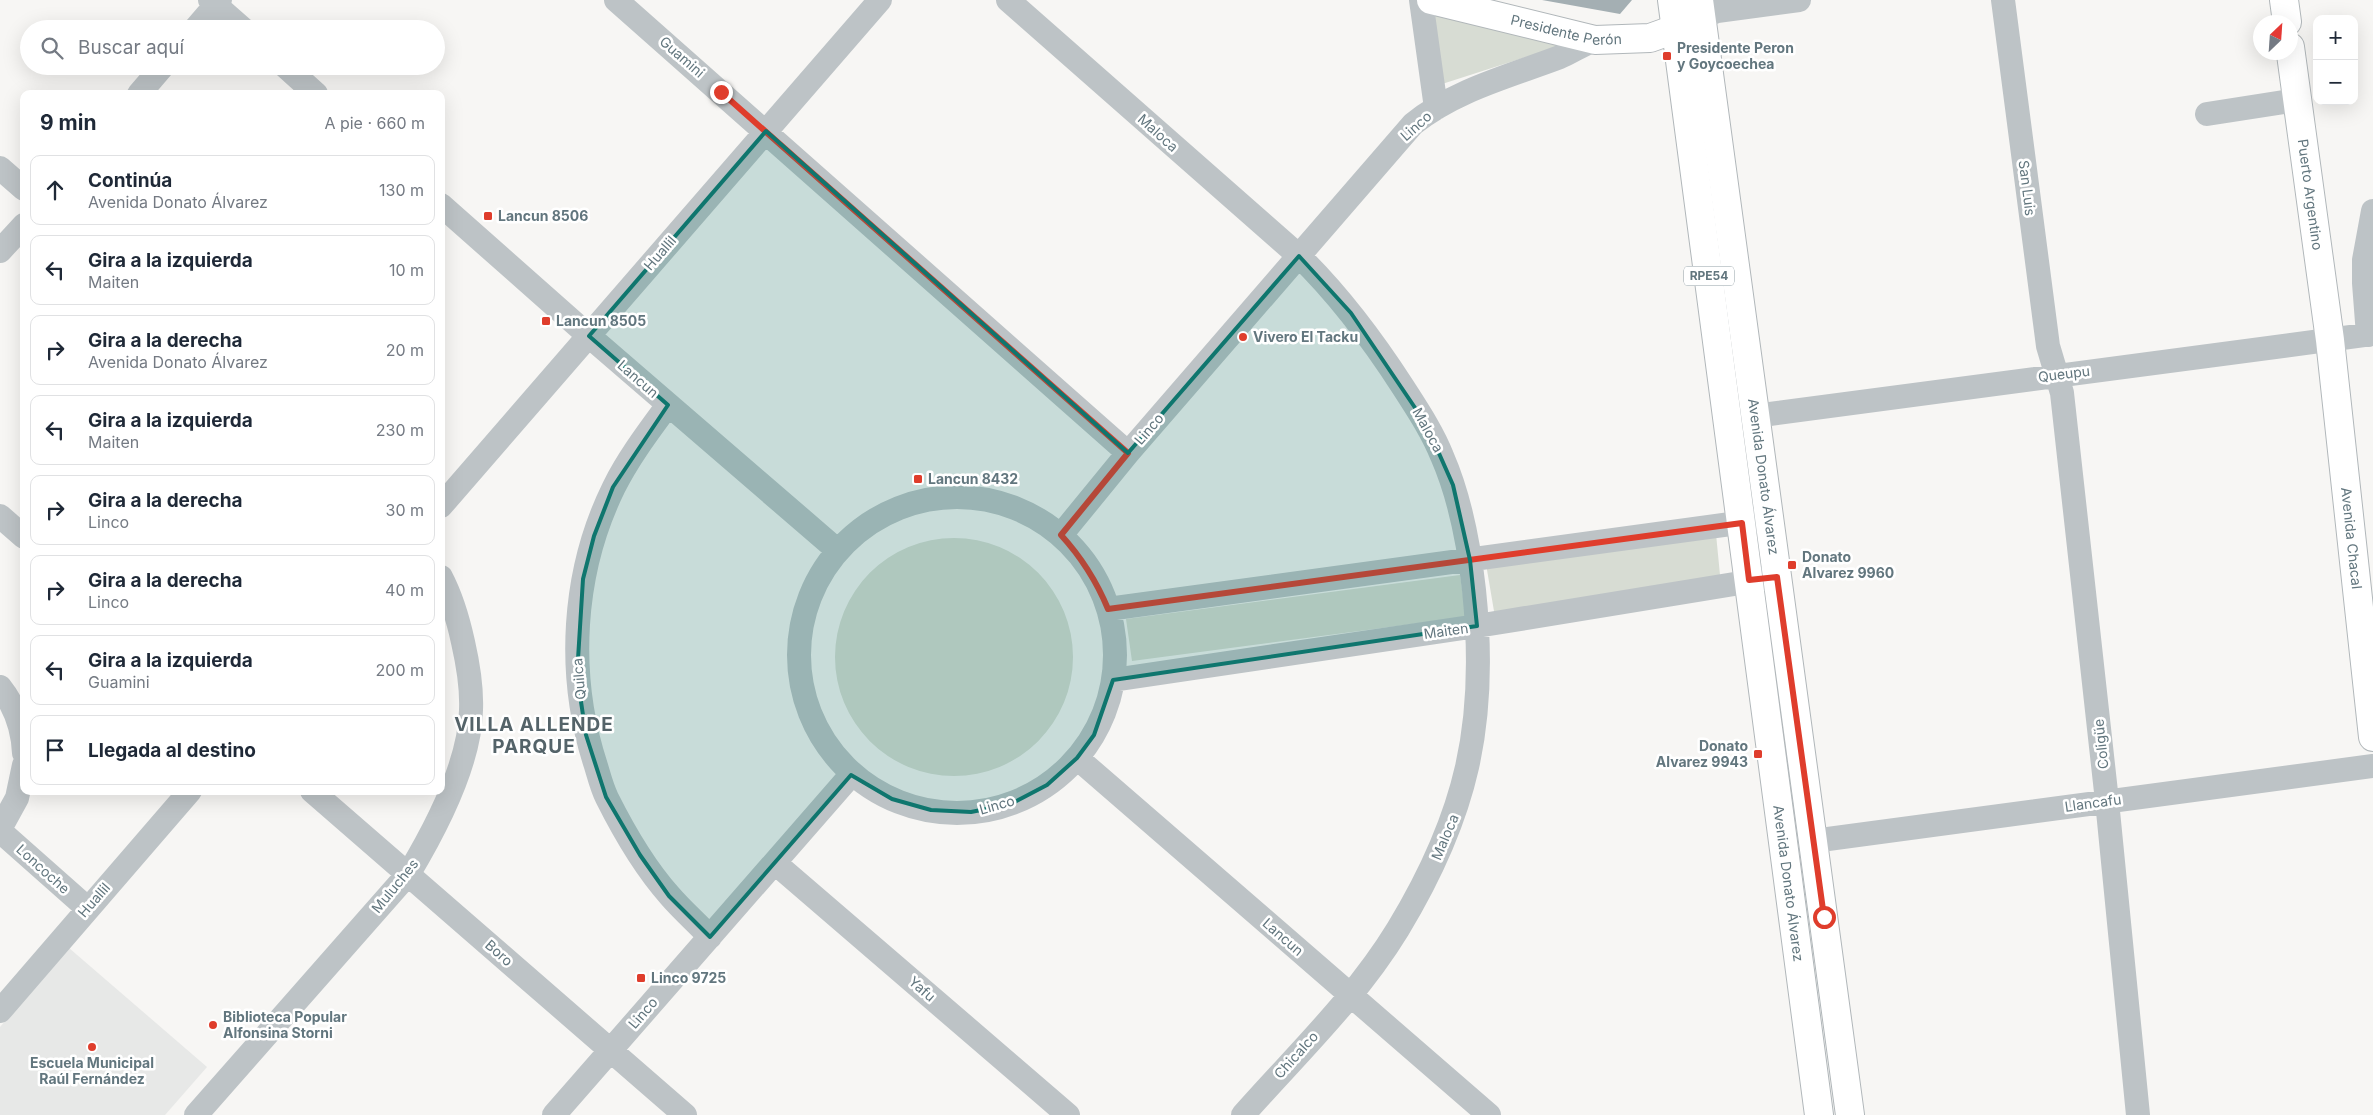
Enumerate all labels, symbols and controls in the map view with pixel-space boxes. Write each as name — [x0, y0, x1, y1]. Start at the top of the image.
street label: Presidente Perón — [1509, 11, 1622, 48]
north arrow — [2253, 15, 2298, 60]
map controls — [2313, 15, 2358, 105]
button: + — [2313, 15, 2358, 60]
search box — [20, 20, 445, 75]
street label: Guamini — [656, 33, 708, 81]
icon: search — [38, 34, 66, 62]
text: Buscar aquí — [78, 36, 184, 59]
place label: Presidente Peron y Goycoechea — [1677, 39, 1794, 72]
marker: Presidente Peron y Goycoechea — [1661, 50, 1673, 62]
button: − — [2313, 60, 2358, 105]
route end — [710, 81, 733, 104]
street label: Linco — [1397, 107, 1435, 144]
text: 9 min — [40, 110, 97, 135]
street label: Maloca — [1135, 110, 1182, 155]
text: A pie · 660 m — [324, 113, 425, 133]
street label: Puerto Argentino — [2295, 138, 2327, 251]
street label: San Luis — [2016, 159, 2039, 217]
text: Continúa — [88, 169, 172, 192]
icon: ahead — [41, 176, 69, 204]
text: 130 m — [379, 180, 424, 200]
text: Avenida Donato Álvarez — [88, 192, 268, 212]
place label: Lancun 8506 — [498, 207, 588, 224]
marker: Lancun 8506 — [482, 210, 494, 222]
street label: Huallil — [640, 232, 679, 273]
text: Gira a la izquierda — [88, 249, 253, 272]
icon: left — [41, 256, 69, 284]
text: 10 m — [389, 260, 424, 280]
road number: RPE54 — [1684, 266, 1734, 286]
text: Maiten — [88, 272, 139, 292]
place label: Lancun 8505 — [556, 312, 646, 329]
marker: Lancun 8505 — [540, 315, 552, 327]
place label: Vivero El Tacku — [1253, 328, 1358, 345]
text: Gira a la derecha — [88, 329, 243, 352]
marker: Vivero El Tacku — [1237, 331, 1249, 343]
icon: right — [41, 336, 69, 364]
text: 20 m — [386, 340, 424, 360]
text: Avenida Donato Álvarez — [88, 352, 268, 372]
street label: Lancun — [614, 356, 662, 401]
street label: Queupu — [2037, 362, 2091, 385]
street label: Avenida Donato Álvarez — [1745, 397, 1783, 556]
street label: Maloca — [1409, 405, 1448, 455]
text: Gira a la izquierda — [88, 409, 253, 432]
street label: Linco — [1130, 410, 1167, 448]
icon: left — [41, 416, 69, 444]
text: 230 m — [376, 420, 424, 440]
text: Maiten — [88, 432, 139, 452]
place label: Lancun 8432 — [928, 470, 1018, 487]
marker: Lancun 8432 — [912, 473, 924, 485]
street label: Avenida Chacal — [2338, 486, 2366, 590]
text: Gira a la derecha — [88, 489, 243, 512]
icon: right — [41, 496, 69, 524]
text: 30 m — [386, 500, 424, 520]
text: Linco — [88, 512, 129, 532]
place label: Donato Alvarez 9960 — [1802, 548, 1894, 581]
marker: Donato Alvarez 9960 — [1786, 559, 1798, 571]
text: Gira a la derecha — [88, 569, 243, 592]
icon: right — [41, 576, 69, 604]
text: 40 m — [385, 580, 424, 600]
text: Linco — [88, 592, 129, 612]
street label: Maiten — [1423, 619, 1469, 642]
text: Gira a la izquierda — [88, 649, 253, 672]
icon: left — [41, 656, 69, 684]
street label: Quilca — [568, 657, 589, 701]
text: 200 m — [376, 660, 424, 680]
text: Guamini — [88, 672, 150, 692]
district label: VILLA ALLENDE PARQUE — [454, 713, 614, 758]
street label: Coligüe — [2089, 718, 2112, 770]
icon: arrive — [41, 736, 69, 764]
place label: Donato Alvarez 9943 — [1656, 737, 1748, 770]
text: Llegada al destino — [88, 739, 256, 762]
marker: Donato Alvarez 9943 — [1752, 748, 1764, 760]
street label: Llancafu — [2064, 790, 2122, 815]
street label: Linco — [977, 791, 1017, 818]
street label: Avenida Donato Álvarez — [1770, 804, 1808, 963]
street label: Maloca — [1427, 811, 1462, 862]
street label: Loncoche — [13, 840, 73, 897]
street label: Muluches — [368, 855, 421, 916]
street label: Huallil — [74, 879, 113, 920]
route start — [1813, 906, 1836, 929]
street label: Lancun — [1259, 914, 1307, 959]
street label: Boro — [482, 936, 517, 969]
place label: Linco 9725 — [651, 969, 726, 986]
marker: Linco 9725 — [635, 972, 647, 984]
street label: Yafu — [905, 972, 939, 1005]
street label: Linco — [624, 994, 661, 1032]
place label: Biblioteca Popular Alfonsina Storni — [223, 1008, 347, 1041]
marker: Biblioteca Popular Alfonsina Storni — [207, 1019, 219, 1031]
street label: Chicalco — [1270, 1028, 1321, 1082]
marker: Escuela Municipal Raúl Fernández — [86, 1041, 98, 1053]
place label: Escuela Municipal Raúl Fernández — [30, 1054, 154, 1087]

